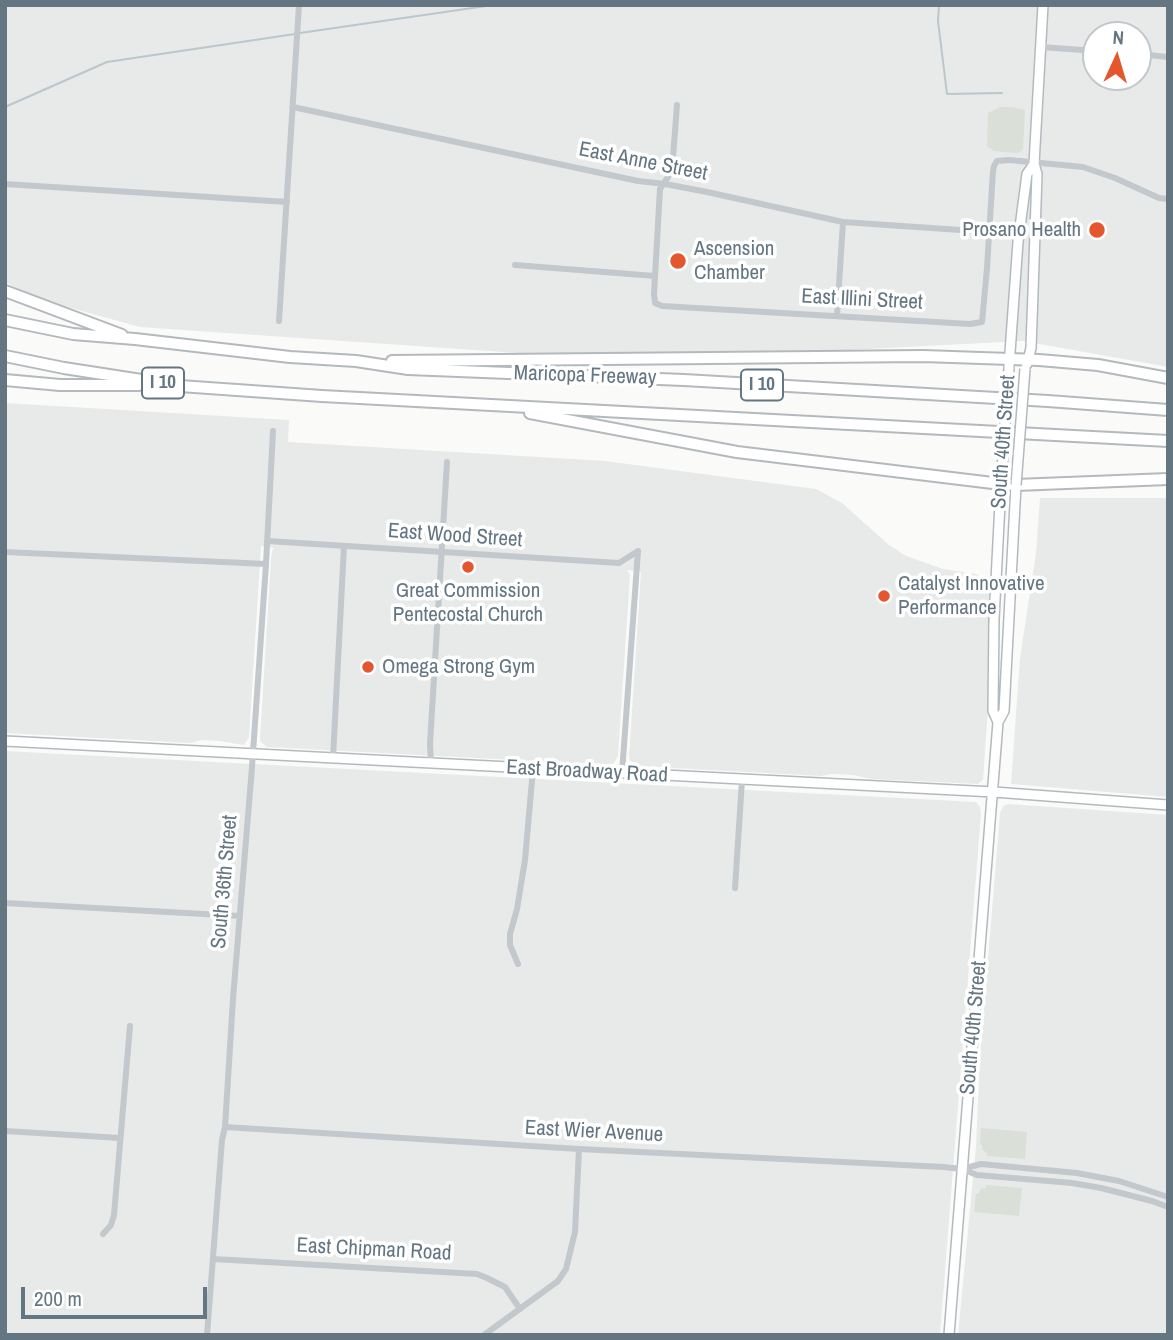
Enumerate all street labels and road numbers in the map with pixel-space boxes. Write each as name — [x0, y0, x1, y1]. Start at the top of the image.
street label: East Anne Street — [577, 137, 709, 187]
street label: East Illini Street — [801, 284, 923, 316]
street label: Maricopa Freeway — [513, 361, 657, 391]
road number: I 10 — [142, 368, 184, 398]
road number: I 10 — [741, 370, 783, 400]
street label: South 40th Street — [987, 374, 1021, 510]
street label: East Wood Street — [387, 519, 523, 553]
street label: East Broadway Road — [506, 755, 668, 789]
street label: South 36th Street — [207, 814, 243, 950]
street label: South 40th Street — [956, 960, 992, 1096]
street label: East Wier Avenue — [524, 1116, 664, 1148]
street label: East Chipman Road — [296, 1233, 452, 1267]

